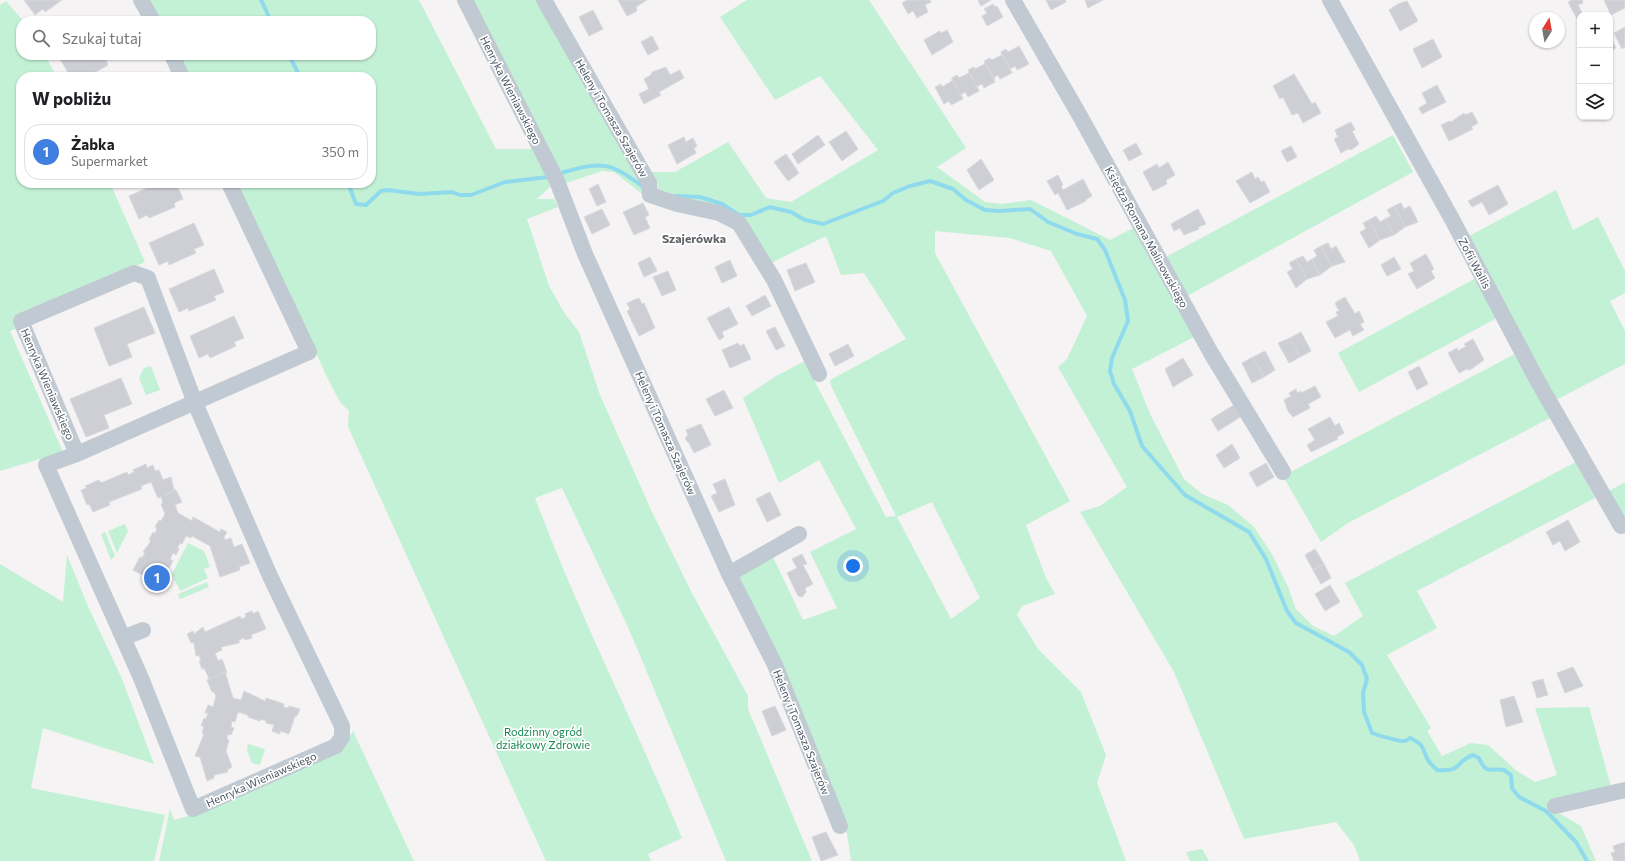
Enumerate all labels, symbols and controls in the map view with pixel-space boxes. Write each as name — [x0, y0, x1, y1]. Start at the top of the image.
north arrow — [1529, 12, 1565, 48]
map controls — [1577, 12, 1613, 120]
button: + — [1577, 12, 1613, 48]
search box — [16, 16, 376, 60]
icon: search — [30, 27, 52, 49]
text: Szukaj tutaj — [62, 29, 142, 47]
street label: Henryka Wieniawskiego — [478, 34, 544, 147]
button: − — [1577, 48, 1613, 84]
street label: Heleny i Tomasza Szajerów — [573, 57, 651, 179]
button: layers — [1577, 84, 1613, 120]
text: W pobliżu — [32, 88, 111, 109]
text: Żabka — [71, 135, 115, 153]
text: 1 — [43, 144, 49, 160]
text: 350 m — [322, 144, 359, 160]
text: Supermarket — [71, 153, 148, 169]
street label: Księdza Romana Malinowskiego — [1103, 164, 1191, 310]
district label: Szajerówka — [662, 231, 726, 245]
street label: Zofii Wallis — [1456, 235, 1494, 291]
street label: Henryka Wieniawskiego — [19, 326, 78, 442]
street label: Heleny i Tomasza Szajerów — [633, 369, 699, 497]
your location — [843, 556, 863, 576]
pin: 1 — [144, 563, 170, 593]
street label: Heleny i Tomasza Szajerów — [771, 668, 833, 797]
park label: Rodzinny ogród działkowy Zdrowie — [496, 725, 590, 751]
street label: Henryka Wieniawskiego — [204, 749, 319, 809]

